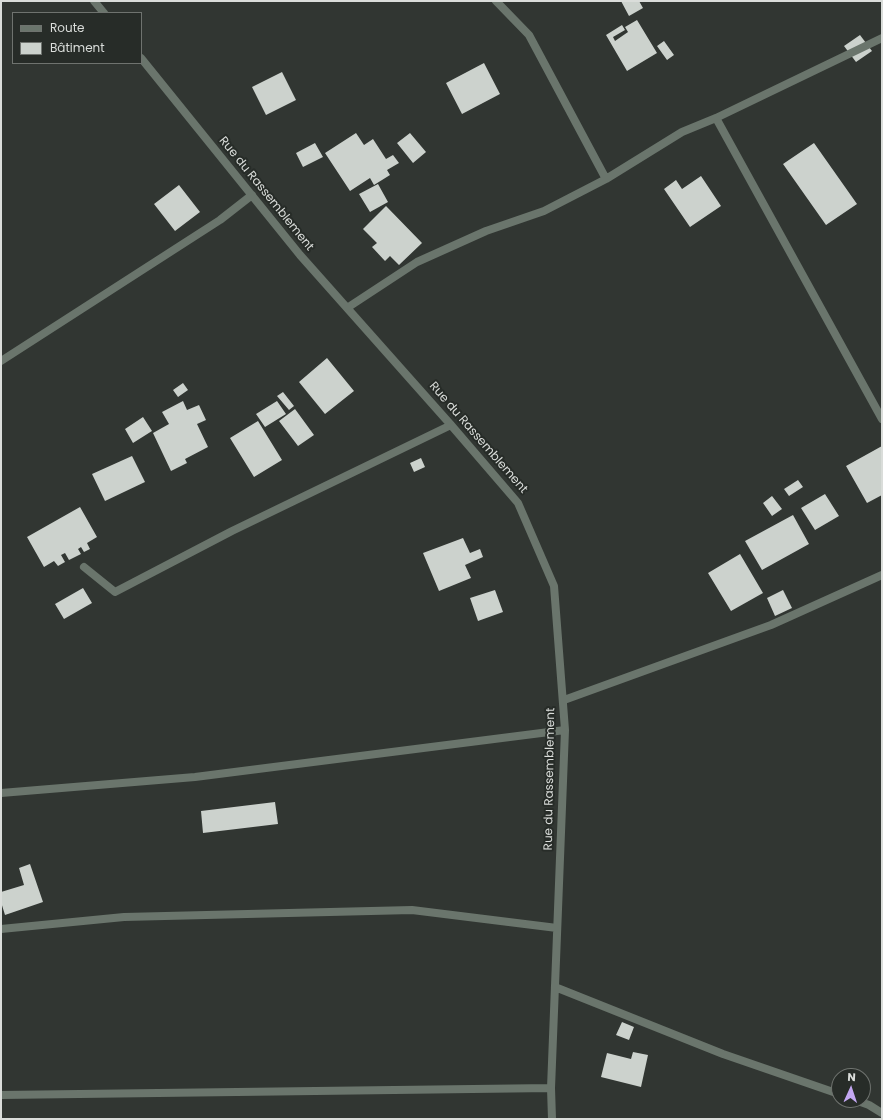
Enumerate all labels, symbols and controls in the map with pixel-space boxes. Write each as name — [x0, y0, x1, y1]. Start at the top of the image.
legend — [12, 12, 142, 64]
text: Route — [50, 19, 84, 36]
text: Bâtiment — [50, 39, 105, 56]
street label: Rue du Rassemblement — [216, 134, 316, 254]
street label: Rue du Rassemblement — [426, 379, 530, 497]
street label: Rue du Rassemblement — [542, 708, 558, 850]
north arrow — [831, 1068, 871, 1108]
text: N — [847, 1069, 856, 1085]

